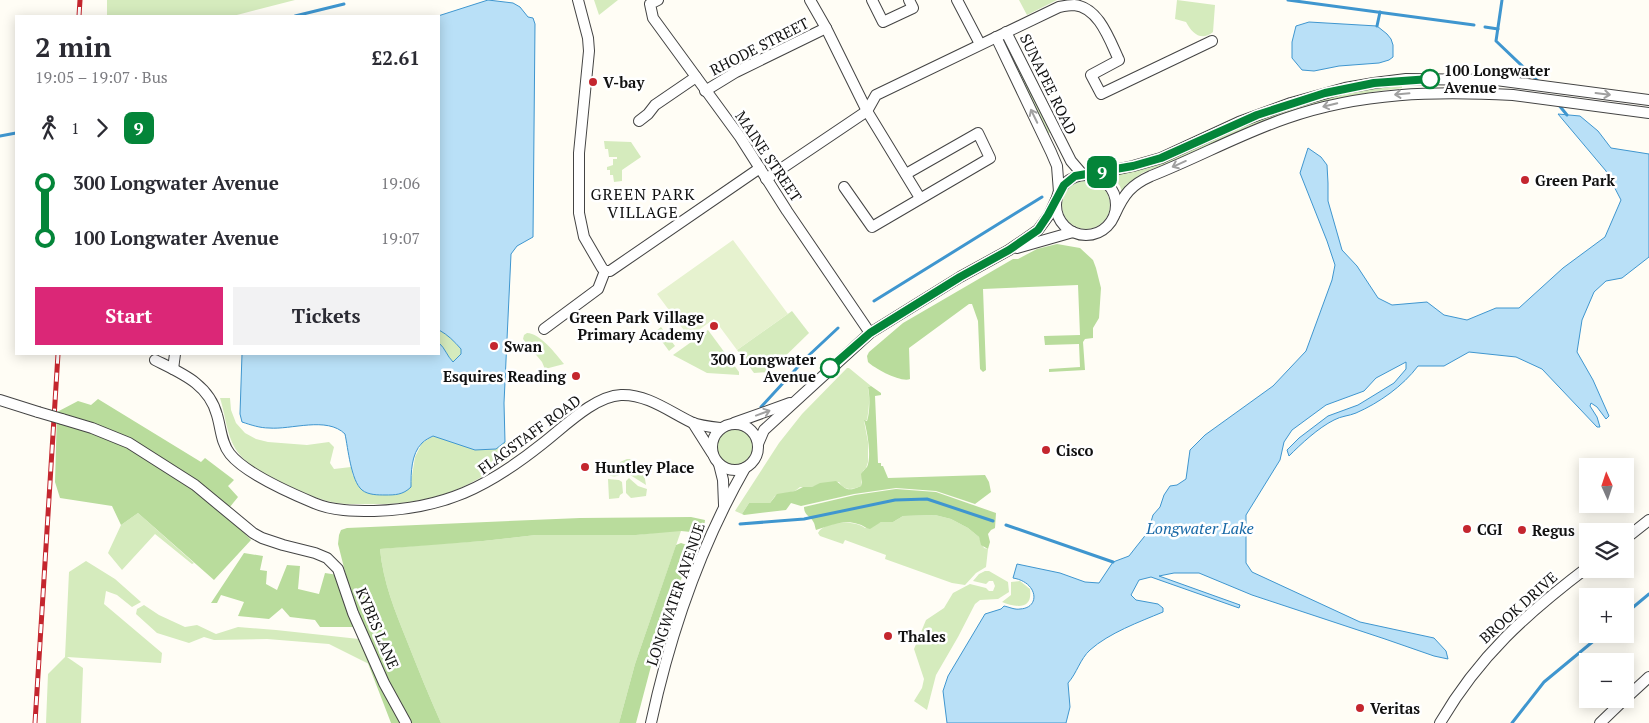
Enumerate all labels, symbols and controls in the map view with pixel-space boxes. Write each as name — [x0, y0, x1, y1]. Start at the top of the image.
street label: RHODE STREET — [706, 13, 812, 79]
text: 2 min — [35, 28, 112, 65]
street label: SUNAPEE ROAD — [1016, 30, 1082, 138]
text: £2.61 — [371, 45, 420, 70]
place label: 100 Longwater Avenue — [1444, 60, 1550, 97]
text: 19:05 – 19:07 · Bus — [35, 66, 168, 88]
marker: 100 Longwater Avenue — [1420, 69, 1440, 89]
place label: V-bay — [603, 72, 645, 92]
marker: V-bay — [587, 76, 599, 88]
one-way arrow — [1395, 89, 1411, 99]
one-way arrow — [1595, 89, 1611, 99]
one-way arrow — [1323, 101, 1339, 110]
street label: MAINE STREET — [731, 107, 807, 205]
one-way arrow — [1029, 109, 1039, 124]
icon: walk — [35, 114, 63, 142]
icon: forward — [88, 114, 116, 142]
text: 9 — [134, 116, 144, 140]
text: 1 — [71, 117, 80, 139]
line badge: 9 — [1086, 156, 1118, 188]
one-way arrow — [1172, 159, 1187, 169]
text: 9 — [1097, 160, 1107, 184]
text: 300 Longwater Avenue — [73, 170, 279, 195]
place label: Green Park — [1535, 170, 1615, 190]
text: 19:06 — [381, 172, 420, 194]
marker: Green Park — [1519, 174, 1531, 186]
district label: GREEN PARK VILLAGE — [590, 183, 696, 223]
text: 100 Longwater Avenue — [73, 225, 279, 250]
text: 19:07 — [381, 227, 420, 249]
button: Start — [35, 287, 223, 345]
button: Tickets — [233, 287, 420, 345]
place label: Green Park Village Primary Academy — [569, 307, 705, 344]
marker: Green Park Village Primary Academy — [708, 320, 720, 332]
place label: Swan — [504, 336, 542, 356]
marker: Swan — [488, 340, 500, 352]
place label: 300 Longwater Avenue — [710, 349, 817, 386]
marker: 300 Longwater Avenue — [820, 358, 840, 378]
place label: Esquires Reading — [443, 366, 567, 386]
marker: Esquires Reading — [570, 370, 582, 382]
street label: FLAGSTAFF ROAD — [473, 390, 585, 478]
one-way arrow — [755, 408, 770, 417]
place label: Cisco — [1056, 440, 1094, 460]
marker: Cisco — [1040, 444, 1052, 456]
place label: Huntley Place — [595, 457, 694, 477]
north arrow — [1579, 458, 1634, 512]
map controls — [1579, 458, 1634, 708]
marker: Huntley Place — [579, 461, 591, 473]
water label: Longwater Lake — [1145, 517, 1254, 539]
place label: CGI — [1477, 519, 1503, 539]
street label: LONGWATER AVENUE — [641, 520, 709, 668]
place label: Regus — [1532, 520, 1575, 540]
marker: CGI — [1461, 523, 1473, 535]
button: layers — [1579, 523, 1634, 578]
marker: Regus — [1516, 524, 1528, 536]
street label: BROOK DRIVE — [1475, 567, 1561, 647]
street label: KYBES LANE — [352, 584, 404, 672]
button: + — [1579, 588, 1634, 643]
place label: Thales — [898, 626, 946, 646]
marker: Thales — [882, 630, 894, 642]
button: − — [1579, 653, 1634, 708]
place label: Veritas — [1370, 698, 1420, 718]
marker: Veritas — [1354, 702, 1366, 714]

